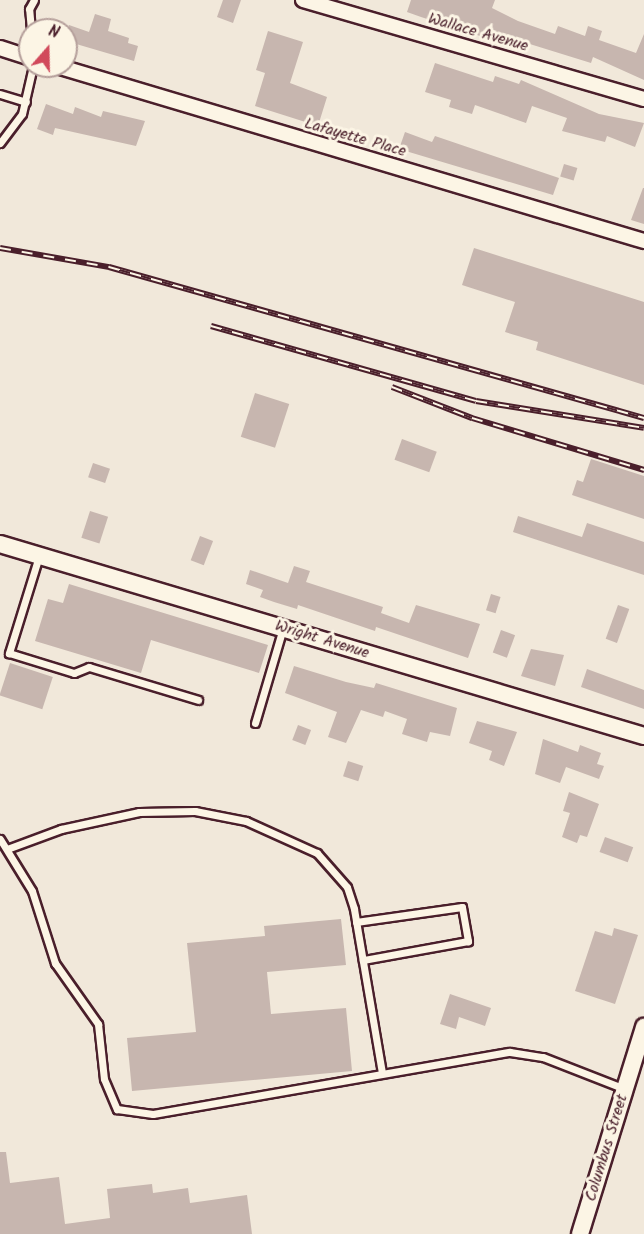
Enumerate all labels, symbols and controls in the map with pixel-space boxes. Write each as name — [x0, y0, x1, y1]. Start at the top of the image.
street label: Wallace Avenue — [426, 10, 530, 56]
north arrow — [18, 18, 78, 78]
text: N — [45, 19, 63, 46]
street label: Lafayette Place — [302, 114, 408, 162]
street label: Wright Avenue — [273, 617, 371, 663]
street label: Columbus Street — [582, 1092, 632, 1204]

